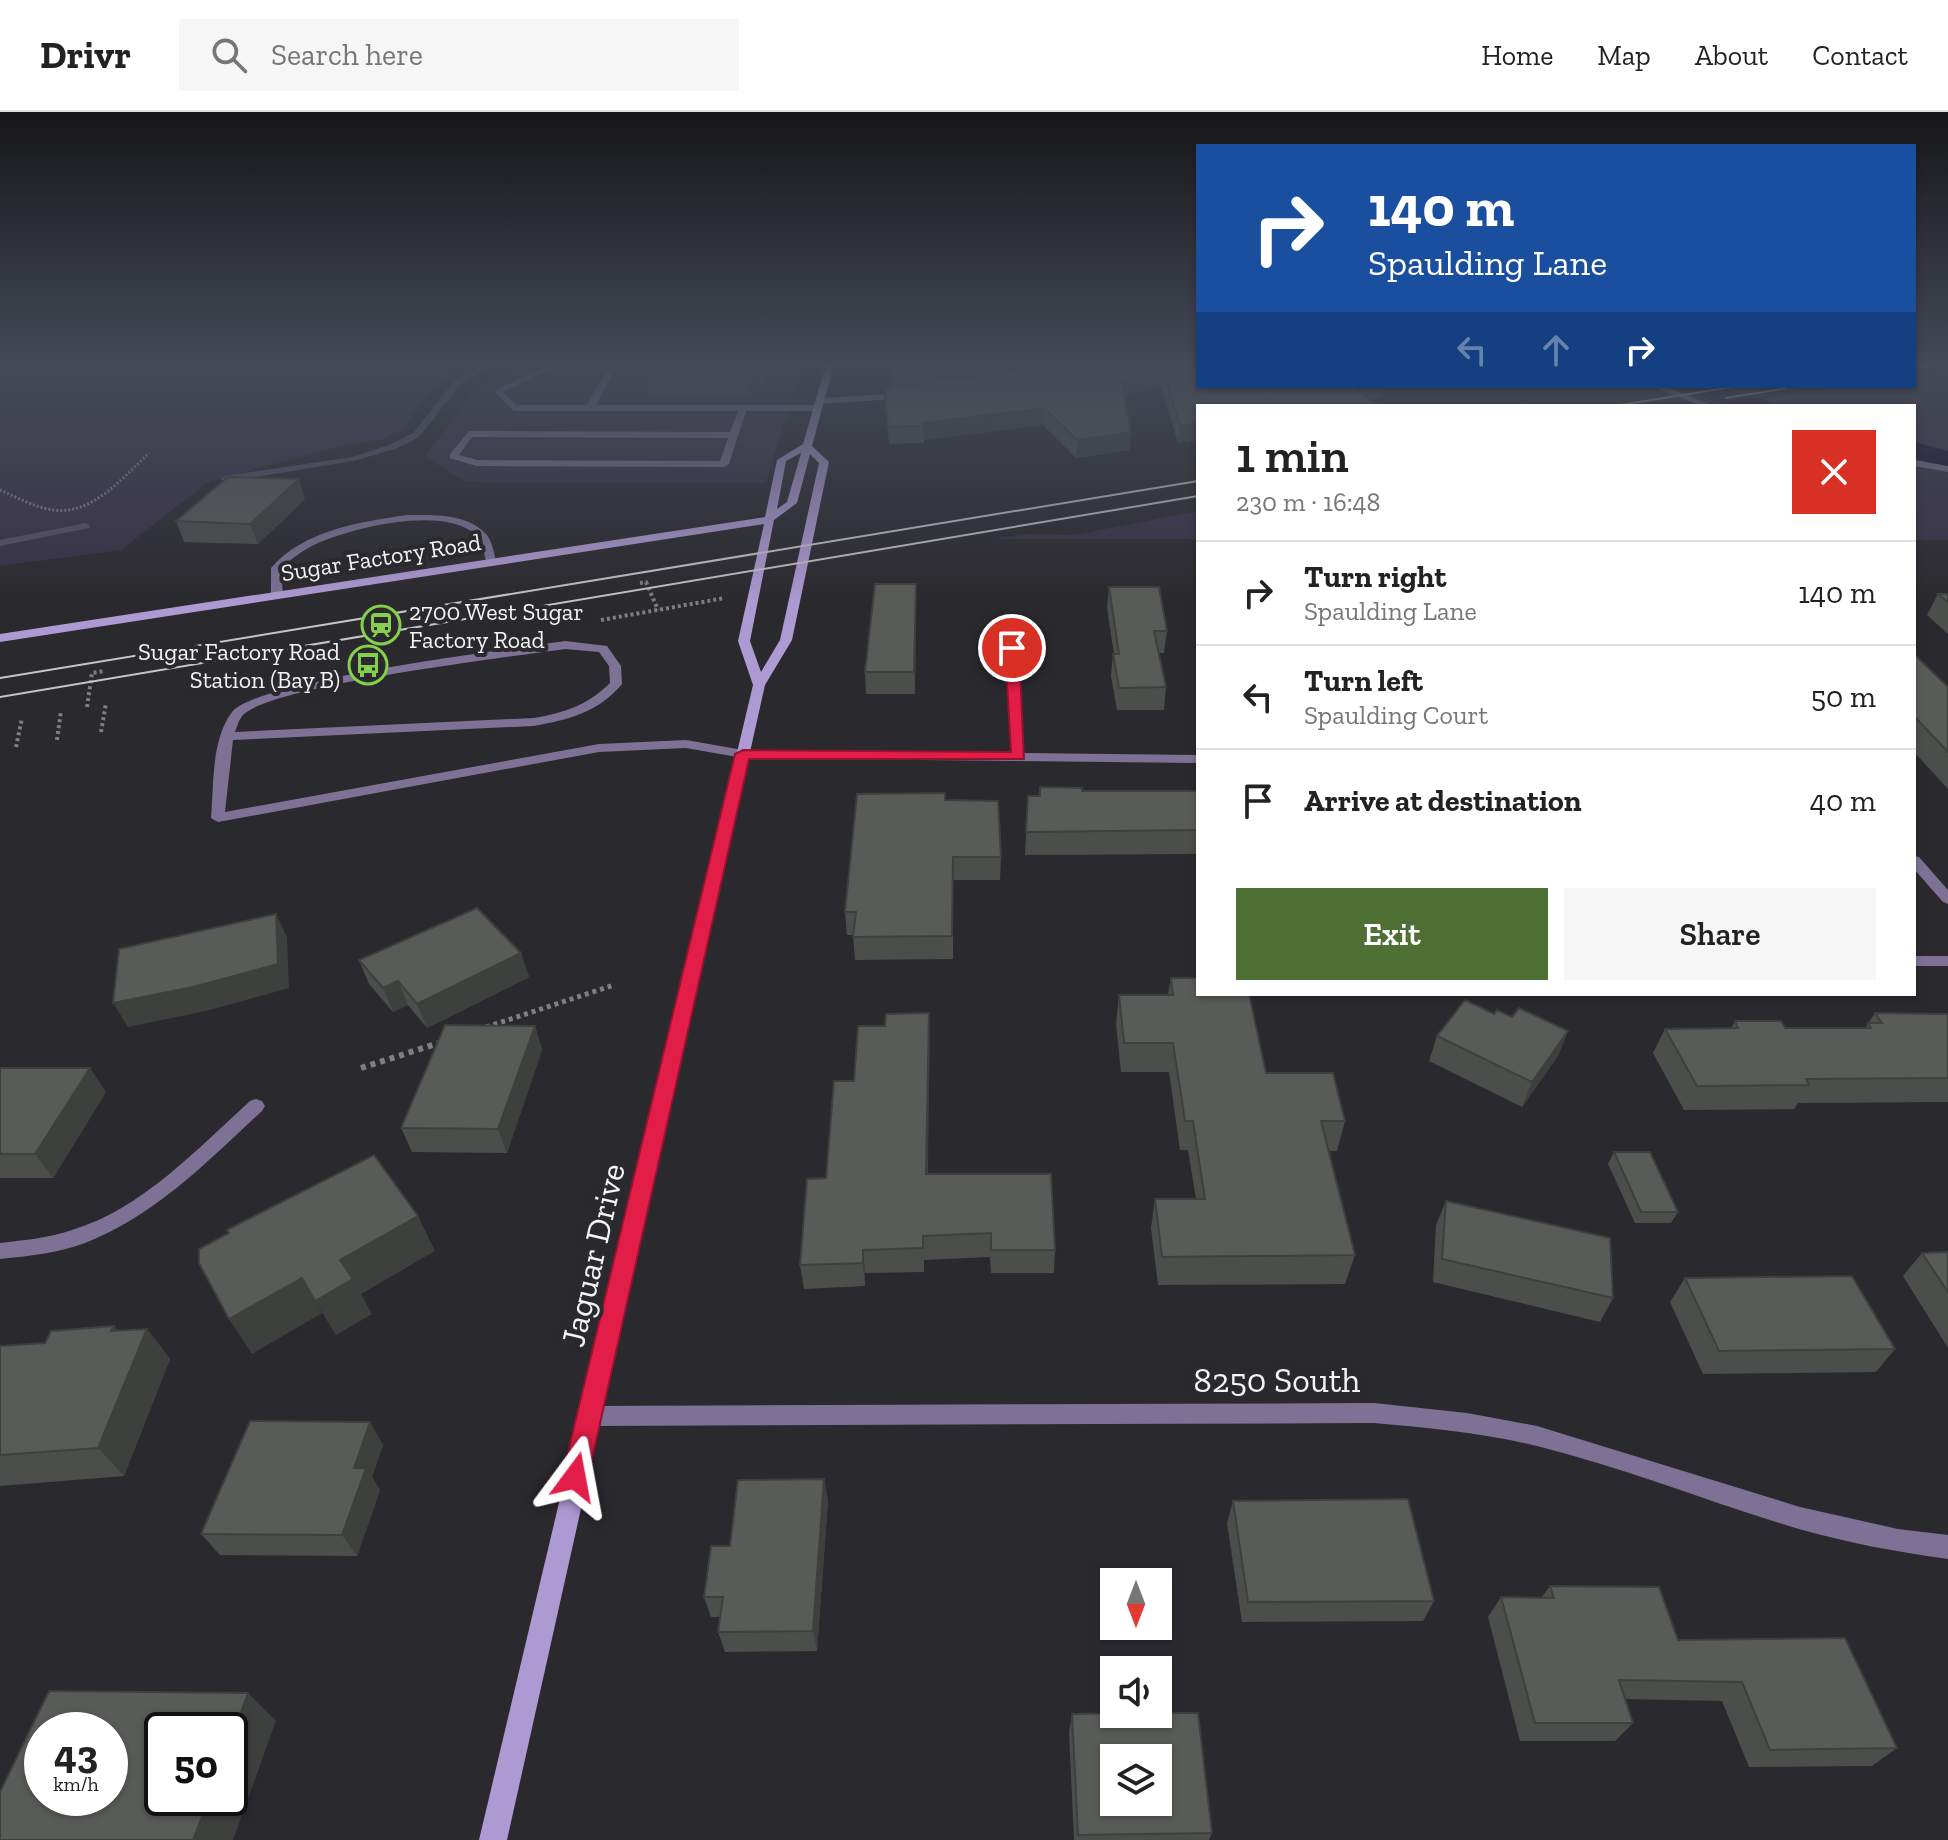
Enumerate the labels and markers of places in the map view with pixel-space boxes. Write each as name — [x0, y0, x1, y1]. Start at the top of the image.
place label: 2700 West Sugar Factory Road — [409, 597, 584, 654]
station icon: 2700 West Sugar Factory Road — [360, 604, 402, 646]
pin — [978, 614, 1046, 682]
place label: Sugar Factory Road Station (Bay B) — [138, 637, 340, 694]
bus stop icon: Sugar Factory Road Station (Bay B) — [347, 644, 389, 686]

